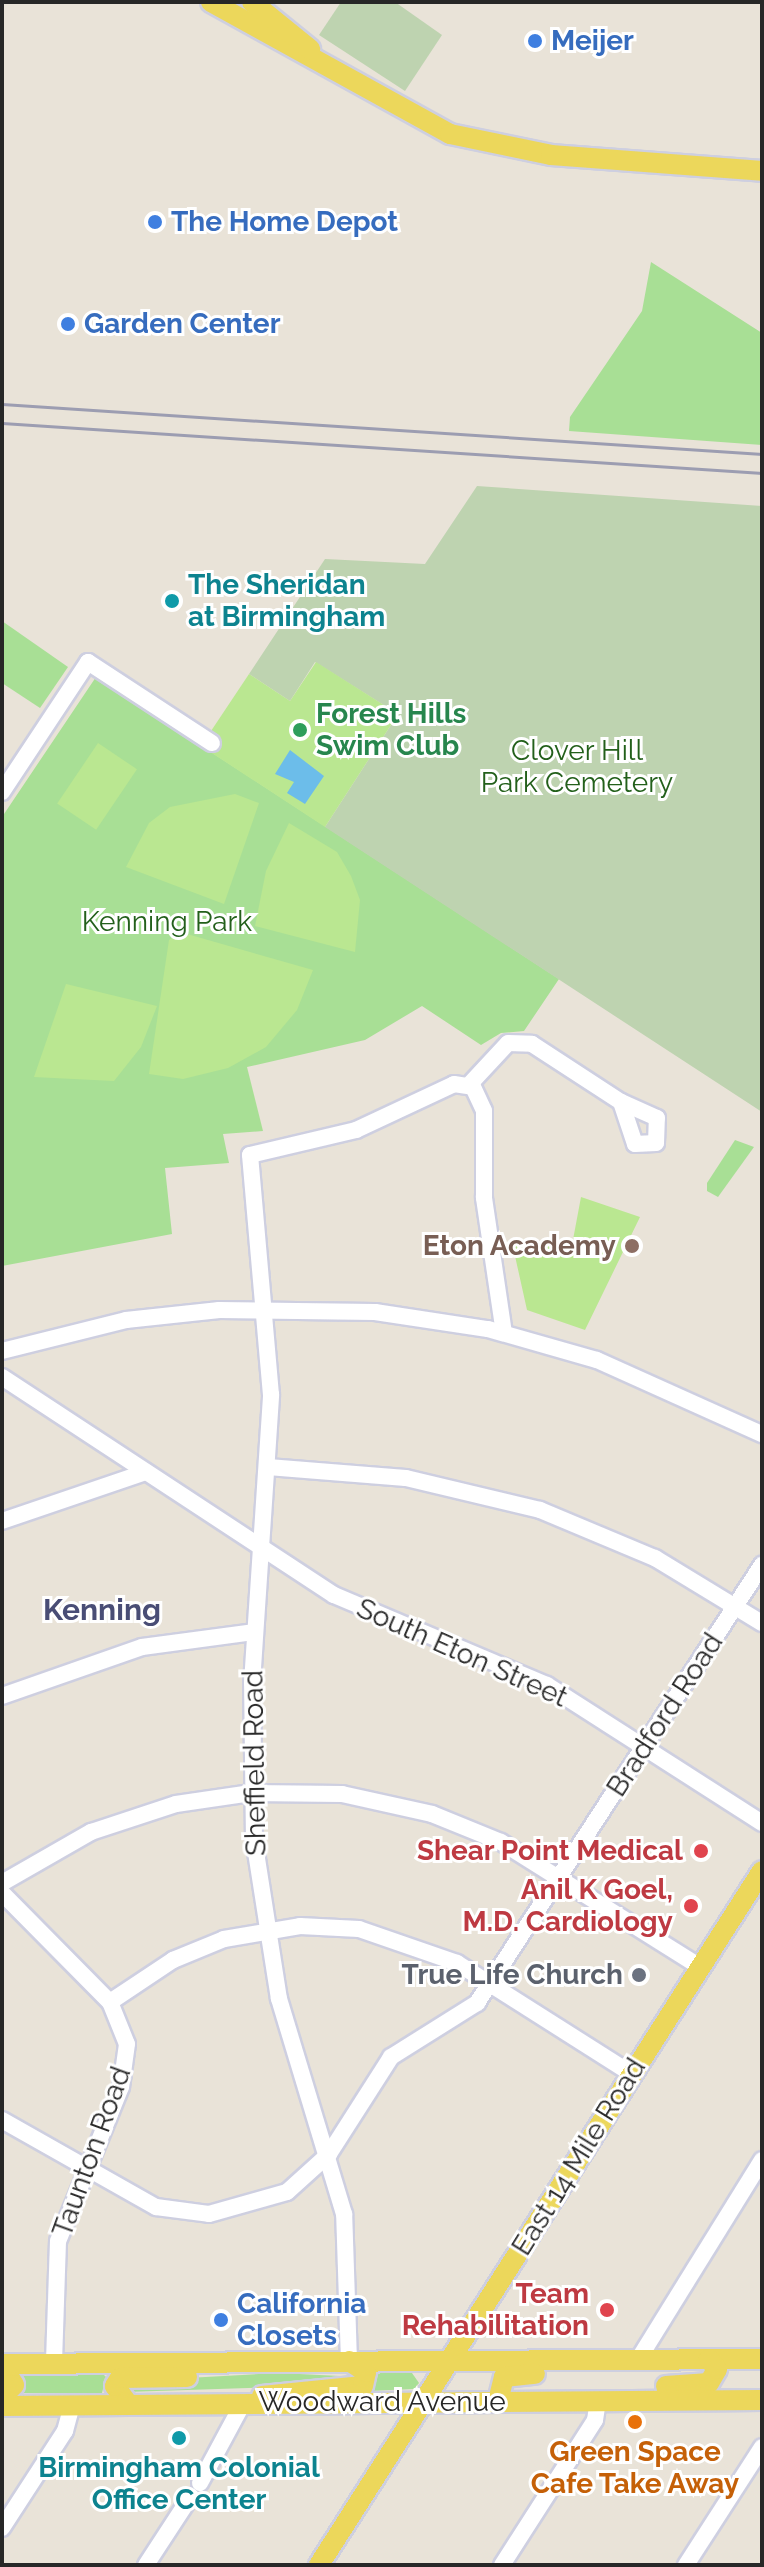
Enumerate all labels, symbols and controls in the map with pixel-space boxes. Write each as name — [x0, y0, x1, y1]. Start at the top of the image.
place label: Meijer — [551, 24, 634, 58]
marker: Meijer — [526, 32, 544, 50]
place label: The Home Depot — [171, 205, 398, 239]
marker: The Home Depot — [146, 213, 164, 231]
place label: Garden Center — [84, 307, 280, 341]
marker: Garden Center — [59, 315, 77, 333]
place label: The Sheridan at Birmingham — [188, 568, 385, 634]
marker: The Sheridan at Birmingham — [163, 592, 181, 610]
place label: Forest Hills Swim Club — [316, 697, 466, 763]
marker: Forest Hills Swim Club — [291, 721, 309, 739]
park label: Clover Hill Park Cemetery — [481, 734, 673, 800]
park label: Kenning Park — [82, 905, 252, 939]
place label: Eton Academy — [422, 1229, 616, 1263]
marker: Eton Academy — [623, 1237, 641, 1255]
district label: Kenning — [43, 1592, 161, 1628]
street label: South Eton Street — [352, 1592, 572, 1714]
street label: Bradford Road — [600, 1627, 730, 1803]
street label: Sheffield Road — [237, 1670, 273, 1856]
place label: Shear Point Medical — [416, 1834, 683, 1868]
marker: Shear Point Medical — [690, 1840, 712, 1862]
place label: Anil K Goel, M.D. Cardiology — [462, 1873, 673, 1939]
marker: Anil K Goel, M.D. Cardiology — [680, 1895, 702, 1917]
place label: True Life Church — [401, 1958, 623, 1992]
marker: True Life Church — [630, 1966, 648, 1984]
street label: East 14 Mile Road — [505, 2052, 653, 2262]
street label: Taunton Road — [46, 2062, 138, 2242]
place label: Team Rehabilitation — [402, 2277, 589, 2343]
place label: California Closets — [237, 2287, 366, 2353]
marker: Team Rehabilitation — [596, 2299, 618, 2321]
marker: California Closets — [212, 2311, 230, 2329]
street label: Woodward Avenue — [258, 2385, 506, 2419]
marker: Green Space Cafe Take Away — [626, 2413, 644, 2431]
marker: Birmingham Colonial Office Center — [170, 2429, 188, 2447]
place label: Green Space Cafe Take Away — [530, 2435, 740, 2501]
place label: Birmingham Colonial Office Center — [38, 2451, 320, 2517]

